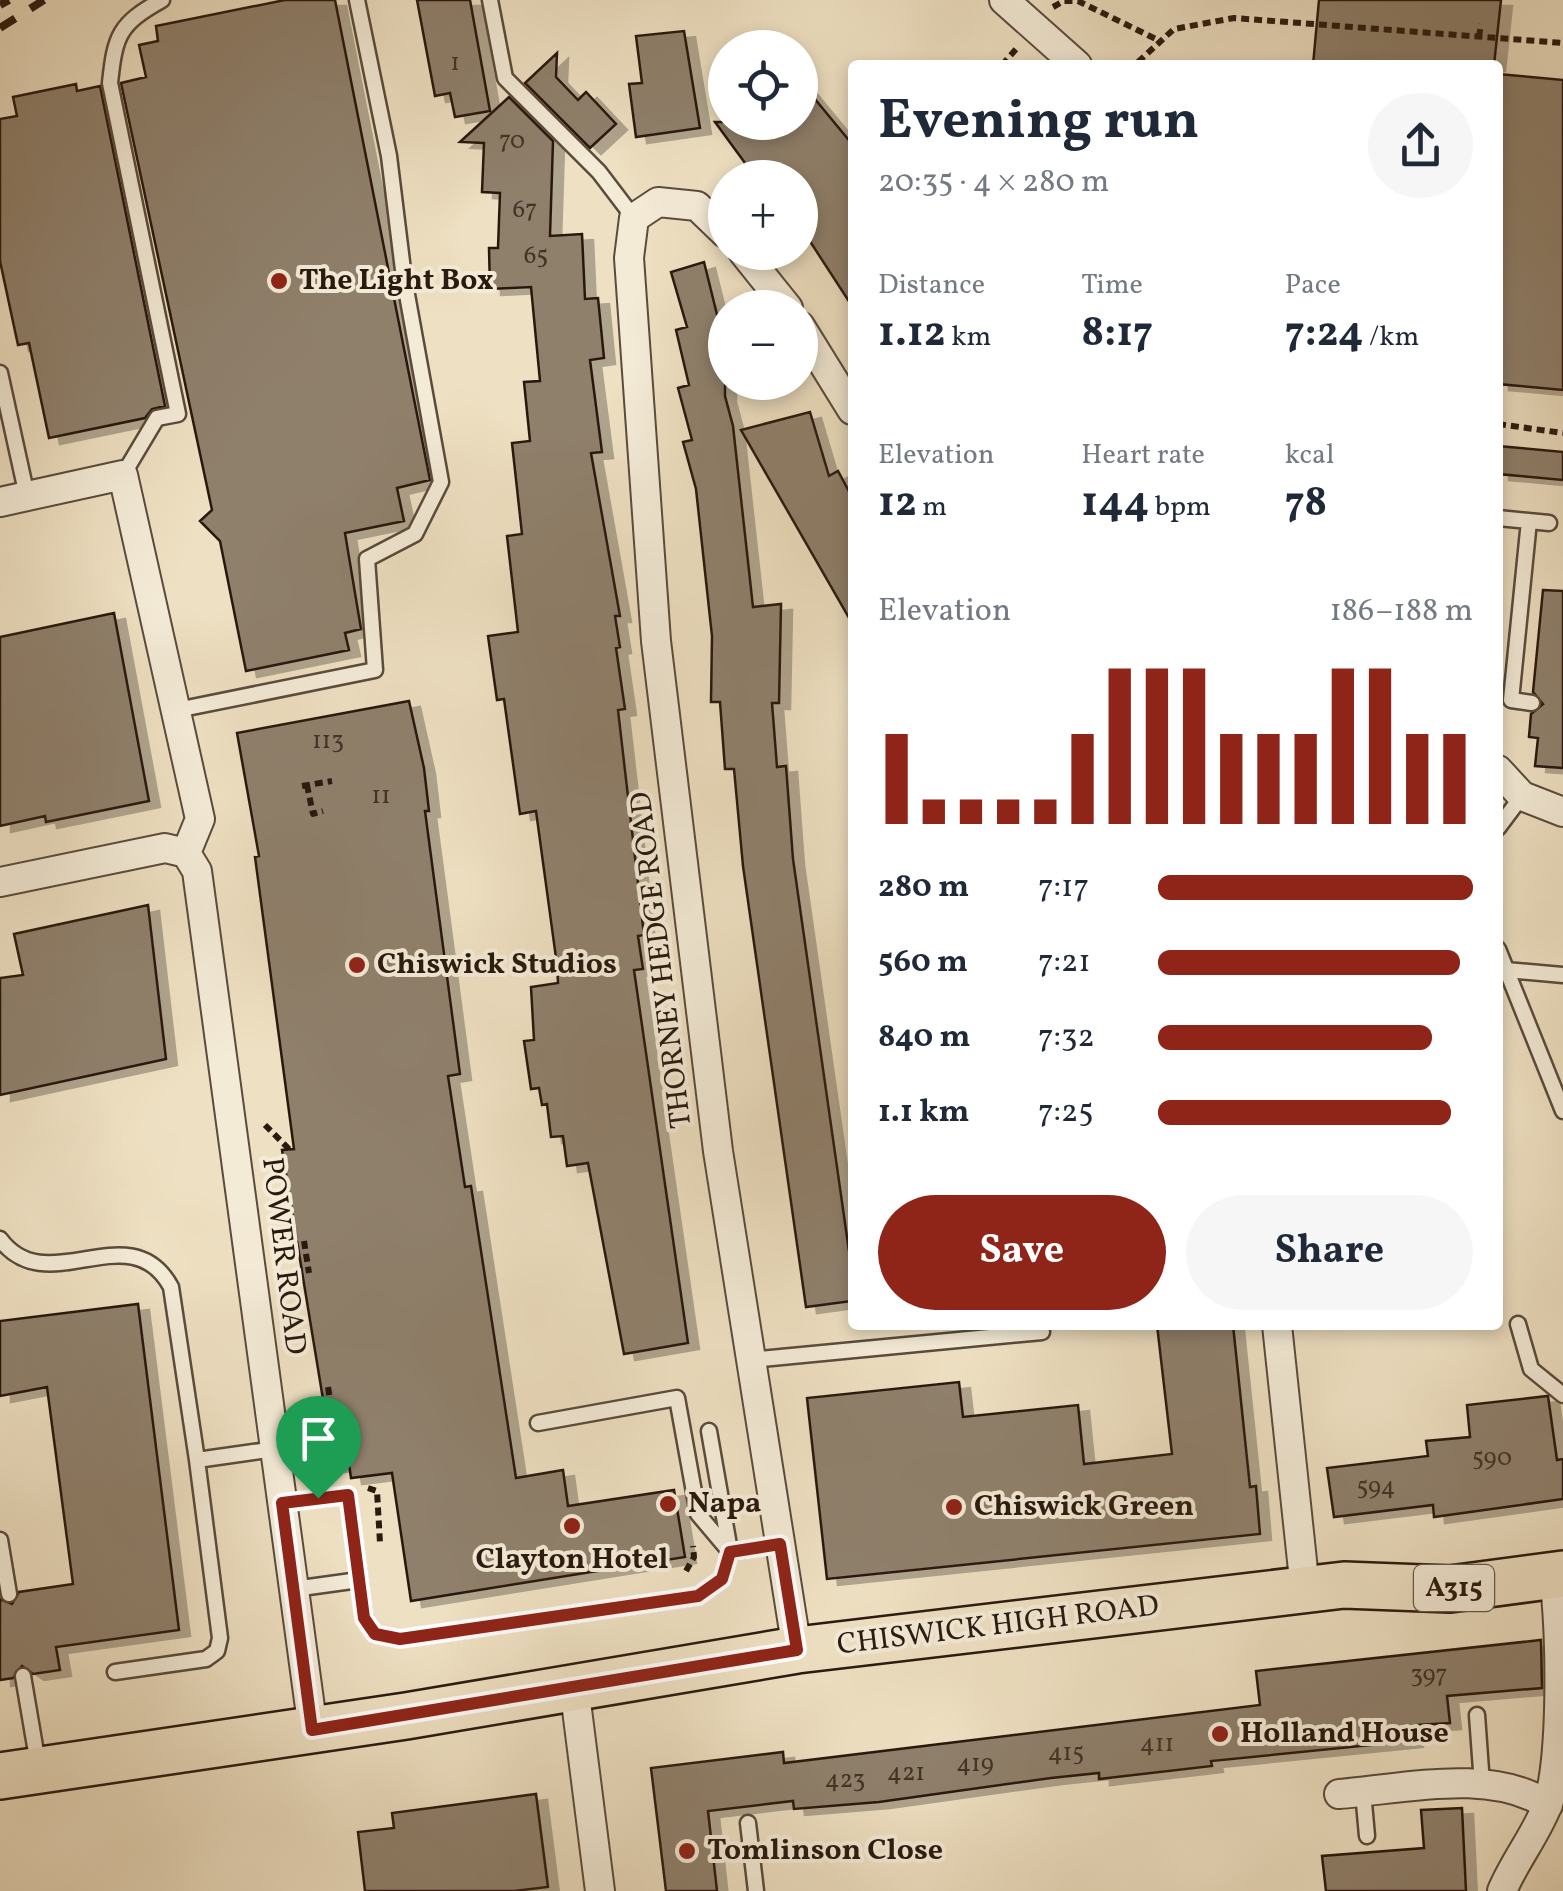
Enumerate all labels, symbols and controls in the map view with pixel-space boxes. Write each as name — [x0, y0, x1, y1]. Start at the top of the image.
map controls — [708, 30, 818, 400]
button: locate — [708, 30, 818, 140]
house number: 1 — [450, 46, 460, 81]
text: Evening run — [878, 85, 1199, 161]
button: share — [1368, 93, 1473, 198]
house number: 70 — [499, 124, 525, 159]
button: + — [708, 160, 818, 270]
text: 20:35 · 4 × 280 m — [878, 161, 1109, 205]
house number: 67 — [513, 193, 537, 228]
house number: 65 — [524, 239, 548, 274]
place label: The Light Box — [299, 260, 494, 302]
text: Distance — [878, 266, 985, 305]
text: Time — [1081, 266, 1143, 305]
text: Pace — [1285, 266, 1341, 305]
marker: The Light Box — [268, 270, 290, 292]
button: − — [708, 290, 818, 400]
text: 1.12 — [878, 305, 946, 364]
text: 8:17 — [1081, 305, 1153, 364]
text: 7:24 — [1285, 305, 1363, 364]
text: km — [946, 318, 991, 357]
text: /km — [1363, 318, 1419, 357]
text: Elevation — [878, 436, 994, 475]
text: Heart rate — [1081, 436, 1205, 475]
text: kcal — [1285, 436, 1334, 475]
text: 12 — [878, 475, 917, 534]
text: 144 — [1081, 475, 1149, 534]
text: 78 — [1285, 475, 1327, 534]
text: m — [917, 488, 947, 527]
text: bpm — [1149, 488, 1211, 527]
text: Elevation — [878, 590, 1011, 634]
text: 186–188 m — [1329, 590, 1473, 634]
house number: 113 — [312, 724, 344, 759]
house number: 11 — [371, 779, 391, 814]
street label: THORNEY HEDGE ROAD — [621, 789, 703, 1131]
text: 280 m — [878, 866, 969, 910]
text: 7:17 — [1038, 866, 1089, 910]
text: 560 m — [878, 941, 968, 985]
text: 7:21 — [1038, 941, 1091, 985]
place label: Chiswick Studios — [377, 944, 617, 986]
marker: Chiswick Studios — [346, 954, 368, 976]
text: 840 m — [878, 1016, 970, 1060]
text: 7:32 — [1038, 1016, 1095, 1060]
text: 1.1 km — [878, 1091, 970, 1135]
text: 7:25 — [1038, 1091, 1094, 1135]
street label: POWER ROAD — [250, 1155, 316, 1357]
button: Save — [878, 1195, 1166, 1310]
button: Share — [1186, 1195, 1473, 1310]
pin — [276, 1396, 361, 1499]
icon: arrive — [291, 1411, 346, 1466]
house number: 590 — [1472, 1441, 1512, 1476]
house number: 594 — [1357, 1470, 1395, 1505]
place label: Napa — [688, 1483, 761, 1525]
place label: Chiswick Green — [974, 1486, 1194, 1528]
marker: Napa — [657, 1493, 679, 1515]
marker: Chiswick Green — [943, 1496, 965, 1518]
marker: Clayton Hotel — [561, 1515, 583, 1537]
place label: Clayton Hotel — [476, 1539, 668, 1581]
road number: A315 — [1414, 1565, 1494, 1611]
street label: CHISWICK HIGH ROAD — [835, 1585, 1161, 1667]
house number: 397 — [1410, 1658, 1448, 1693]
place label: Holland House — [1240, 1713, 1449, 1755]
marker: Holland House — [1209, 1723, 1231, 1745]
house number: 411 — [1140, 1727, 1174, 1762]
house number: 415 — [1048, 1736, 1084, 1771]
house number: 419 — [956, 1747, 994, 1782]
house number: 421 — [887, 1756, 925, 1791]
house number: 423 — [825, 1763, 865, 1798]
place label: Tomlinson Close — [707, 1830, 943, 1872]
marker: Tomlinson Close — [676, 1840, 698, 1862]

